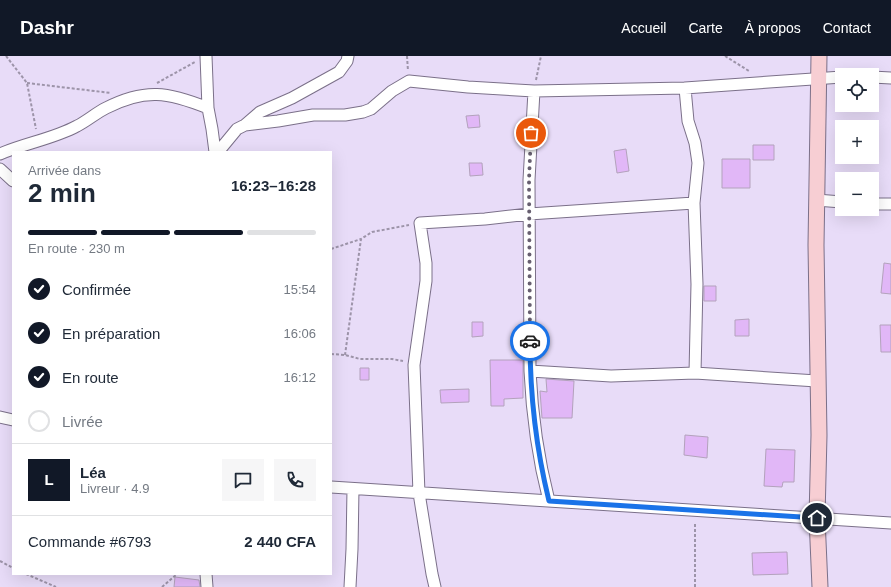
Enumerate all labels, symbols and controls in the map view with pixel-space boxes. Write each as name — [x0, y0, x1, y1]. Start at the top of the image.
text: Dashr — [20, 17, 74, 38]
text: Accueil — [621, 20, 666, 36]
text: Carte — [688, 20, 723, 36]
text: À propos — [745, 20, 801, 36]
text: Contact — [823, 20, 871, 36]
map controls — [835, 68, 879, 216]
button: locate — [835, 68, 879, 112]
pin — [514, 116, 548, 150]
button: + — [835, 120, 879, 164]
icon: bag — [520, 122, 542, 144]
text: Arrivée dans — [28, 163, 101, 178]
button: − — [835, 172, 879, 216]
text: 16:23–16:28 — [231, 177, 316, 194]
text: 2 min — [28, 178, 96, 208]
text: En route · 230 m — [28, 241, 125, 256]
icon: check — [28, 278, 50, 300]
text: Confirmée — [62, 281, 131, 298]
text: 15:54 — [283, 282, 316, 297]
courier — [510, 321, 550, 361]
icon: check — [28, 322, 50, 344]
text: En préparation — [62, 325, 160, 342]
text: 16:06 — [283, 326, 316, 341]
icon: car — [519, 330, 541, 352]
icon: check — [28, 366, 50, 388]
text: En route — [62, 369, 119, 386]
text: 16:12 — [283, 370, 316, 385]
text: Livrée — [62, 413, 103, 430]
button: chat — [222, 459, 264, 501]
button: phone — [274, 459, 316, 501]
text: Léa — [80, 464, 106, 481]
text: L — [44, 471, 54, 488]
text: Livreur · 4.9 — [80, 481, 149, 496]
pin — [800, 501, 834, 535]
icon: home — [806, 507, 828, 529]
text: Commande #6793 — [28, 533, 151, 550]
text: 2 440 CFA — [244, 533, 316, 550]

